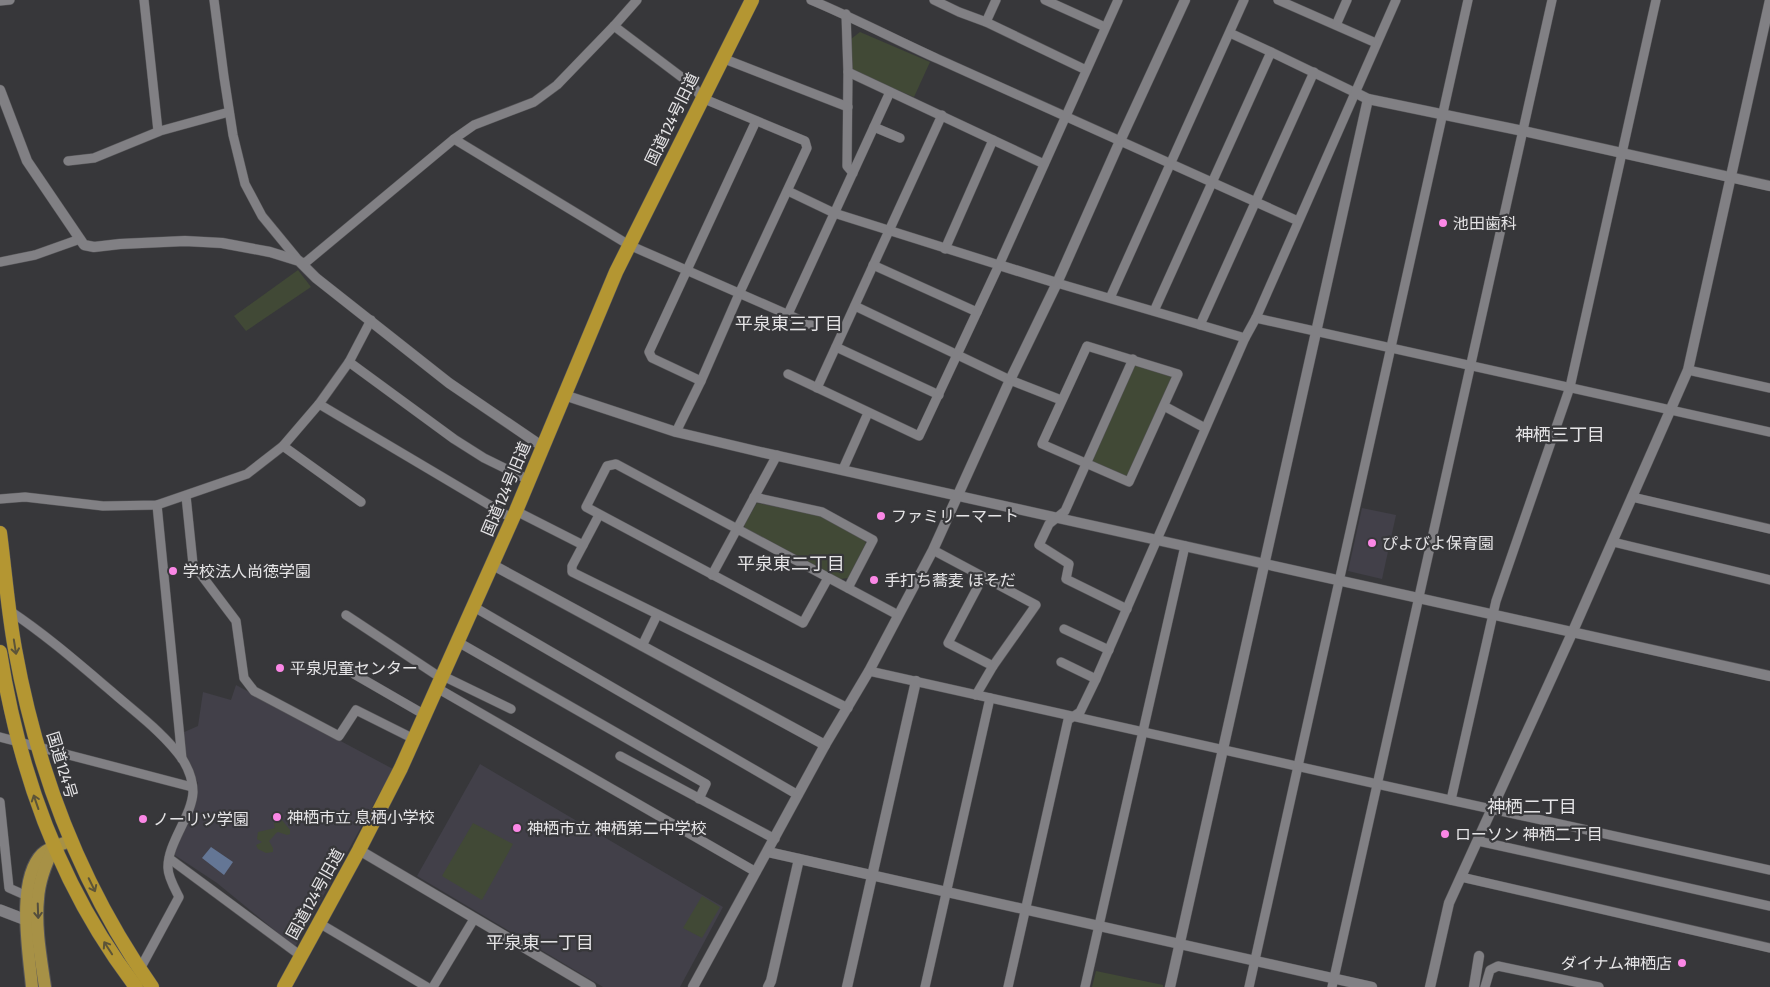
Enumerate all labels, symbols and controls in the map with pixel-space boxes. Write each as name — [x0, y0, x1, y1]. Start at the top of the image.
street label: 国道124号旧道 — [641, 70, 703, 168]
place label: 池田歯科 — [1453, 214, 1517, 233]
marker: 池田歯科 — [1437, 217, 1449, 229]
district label: 平泉東三丁目 — [735, 313, 843, 335]
district label: 神栖三丁目 — [1515, 424, 1605, 446]
street label: 国道124号旧道 — [478, 439, 534, 539]
place label: ファミリーマート — [891, 507, 1019, 526]
marker: ファミリーマート — [875, 510, 887, 522]
place label: ぴよびよ保育園 — [1382, 534, 1494, 553]
marker: ぴよびよ保育園 — [1366, 537, 1378, 549]
district label: 平泉東二丁目 — [737, 553, 845, 575]
place label: 学校法人尚徳学園 — [183, 562, 311, 581]
marker: 学校法人尚徳学園 — [167, 565, 179, 577]
place label: 手打ち蕎麦 ほそだ — [884, 571, 1016, 590]
marker: 手打ち蕎麦 ほそだ — [868, 574, 880, 586]
one-way arrow — [10, 638, 20, 654]
place label: 平泉児童センター — [290, 659, 418, 678]
marker: 平泉児童センター — [274, 662, 286, 674]
street label: 国道124号 — [43, 729, 81, 801]
one-way arrow — [31, 795, 40, 810]
district label: 神栖二丁目 — [1487, 796, 1577, 818]
place label: 神栖市立 息栖小学校 — [287, 808, 435, 827]
place label: ノーリツ学園 — [153, 810, 249, 829]
marker: 神栖市立 息栖小学校 — [271, 811, 283, 823]
marker: ノーリツ学園 — [137, 813, 149, 825]
place label: 神栖市立 神栖第二中学校 — [527, 819, 707, 838]
marker: 神栖市立 神栖第二中学校 — [511, 822, 523, 834]
place label: ローソン 神栖二丁目 — [1455, 825, 1603, 844]
marker: ローソン 神栖二丁目 — [1439, 828, 1451, 840]
street label: 国道124号旧道 — [282, 845, 348, 943]
one-way arrow — [87, 877, 97, 892]
one-way arrow — [33, 903, 42, 919]
district label: 平泉東一丁目 — [486, 932, 594, 954]
one-way arrow — [103, 941, 113, 955]
place label: ダイナム神栖店 — [1561, 954, 1672, 973]
marker: ダイナム神栖店 — [1676, 957, 1688, 969]

